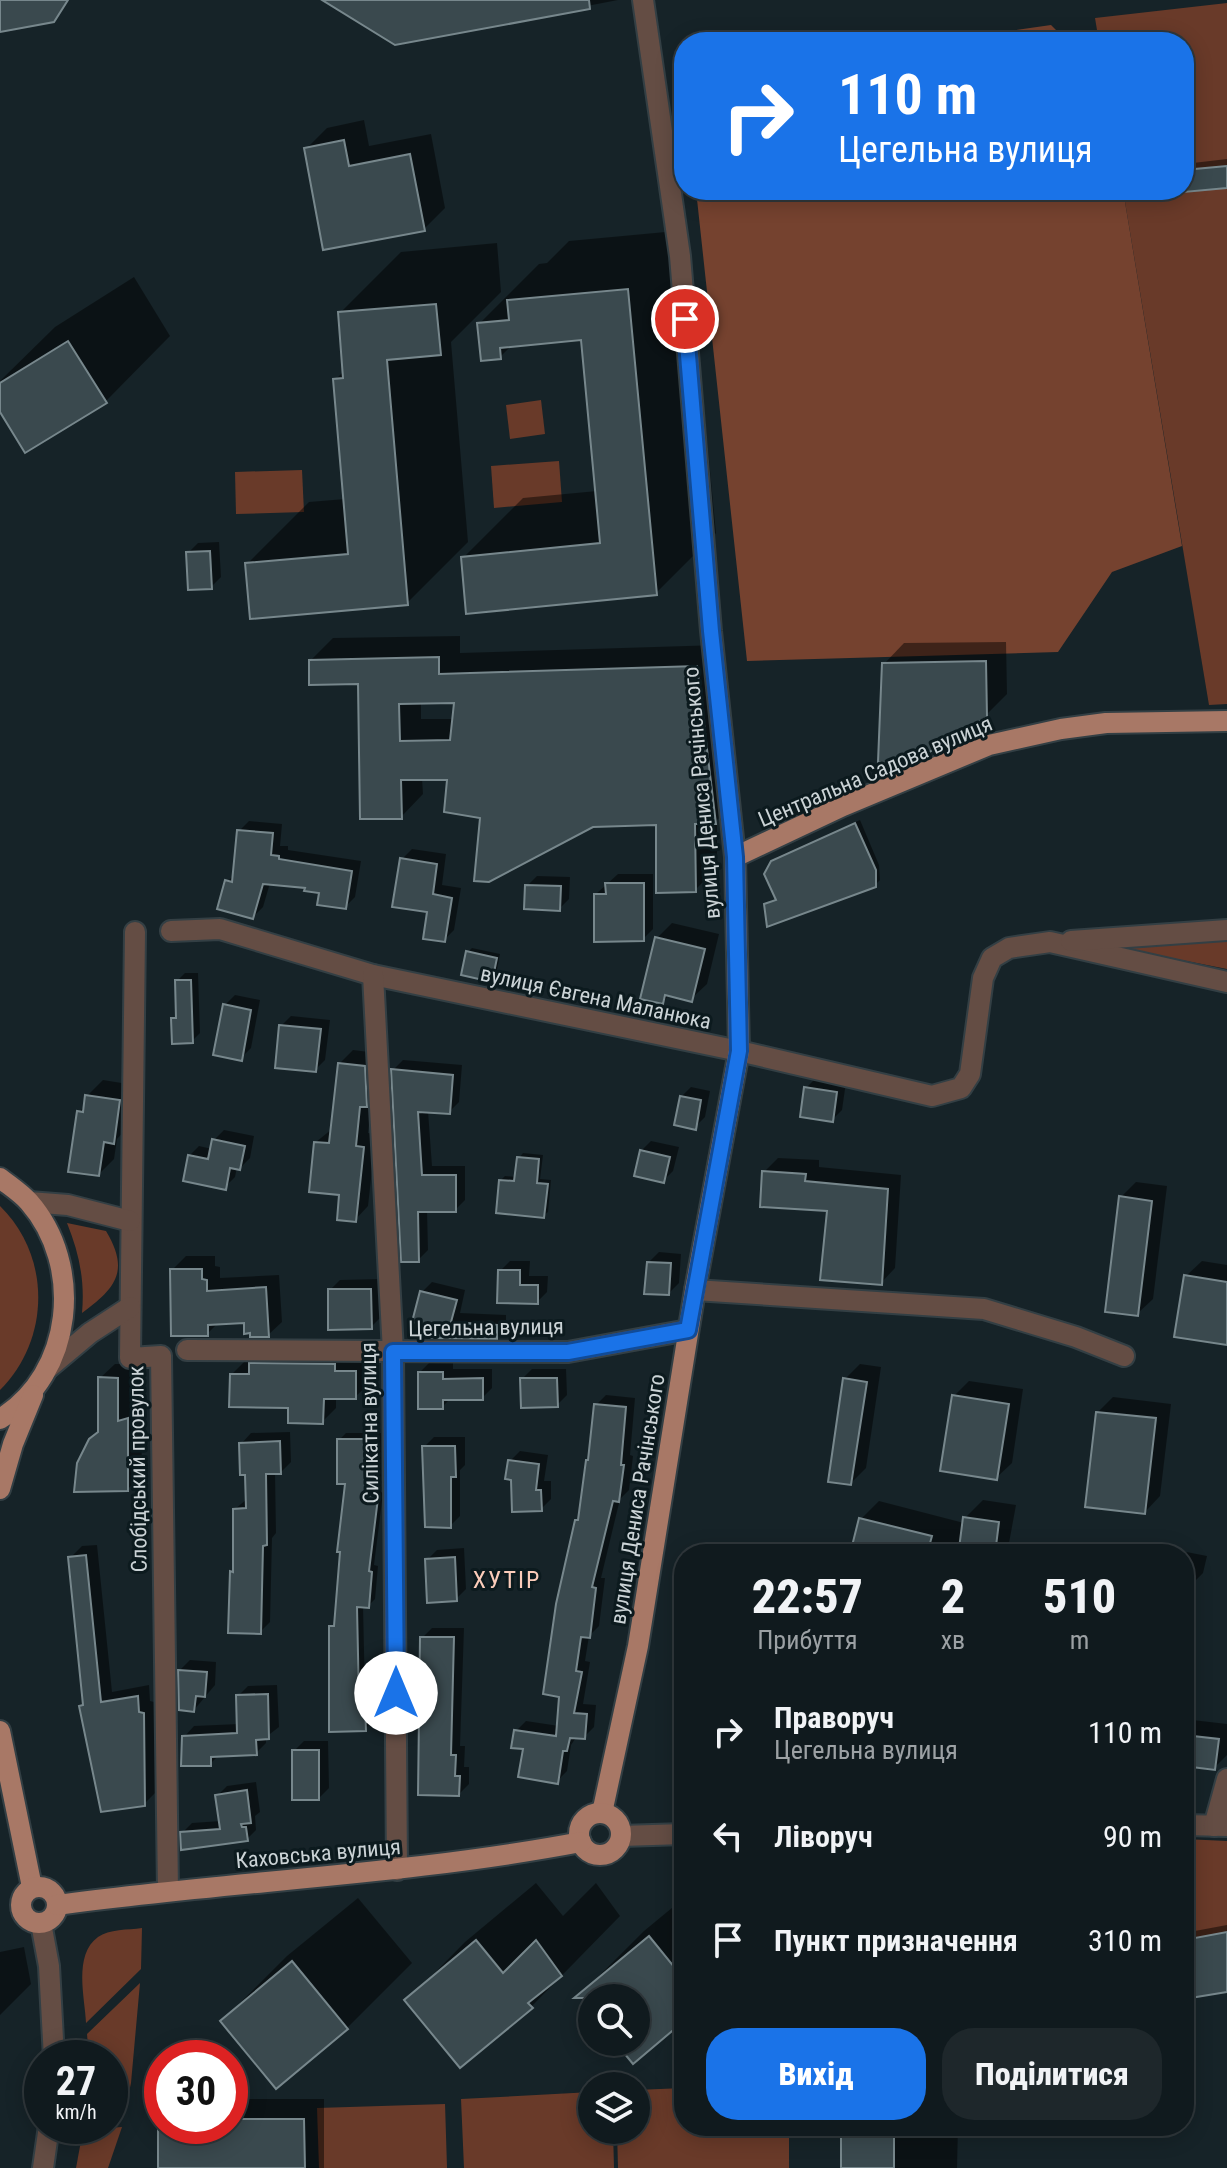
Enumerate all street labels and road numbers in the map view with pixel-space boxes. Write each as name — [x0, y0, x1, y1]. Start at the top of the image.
street label: вулиця Дениса Рачінського — [678, 666, 725, 920]
street label: Центральна Садова вулиця — [754, 711, 996, 832]
street label: вулиця Євгена Маланюка — [478, 961, 714, 1034]
street label: Цегельна вулиця — [408, 1314, 564, 1341]
street label: Силікатна вулиця — [356, 1342, 383, 1504]
street label: Слобідський провулок — [123, 1365, 152, 1572]
street label: вулиця Дениса Рачінського — [605, 1372, 670, 1626]
street label: Каховська вулиця — [234, 1834, 402, 1873]

